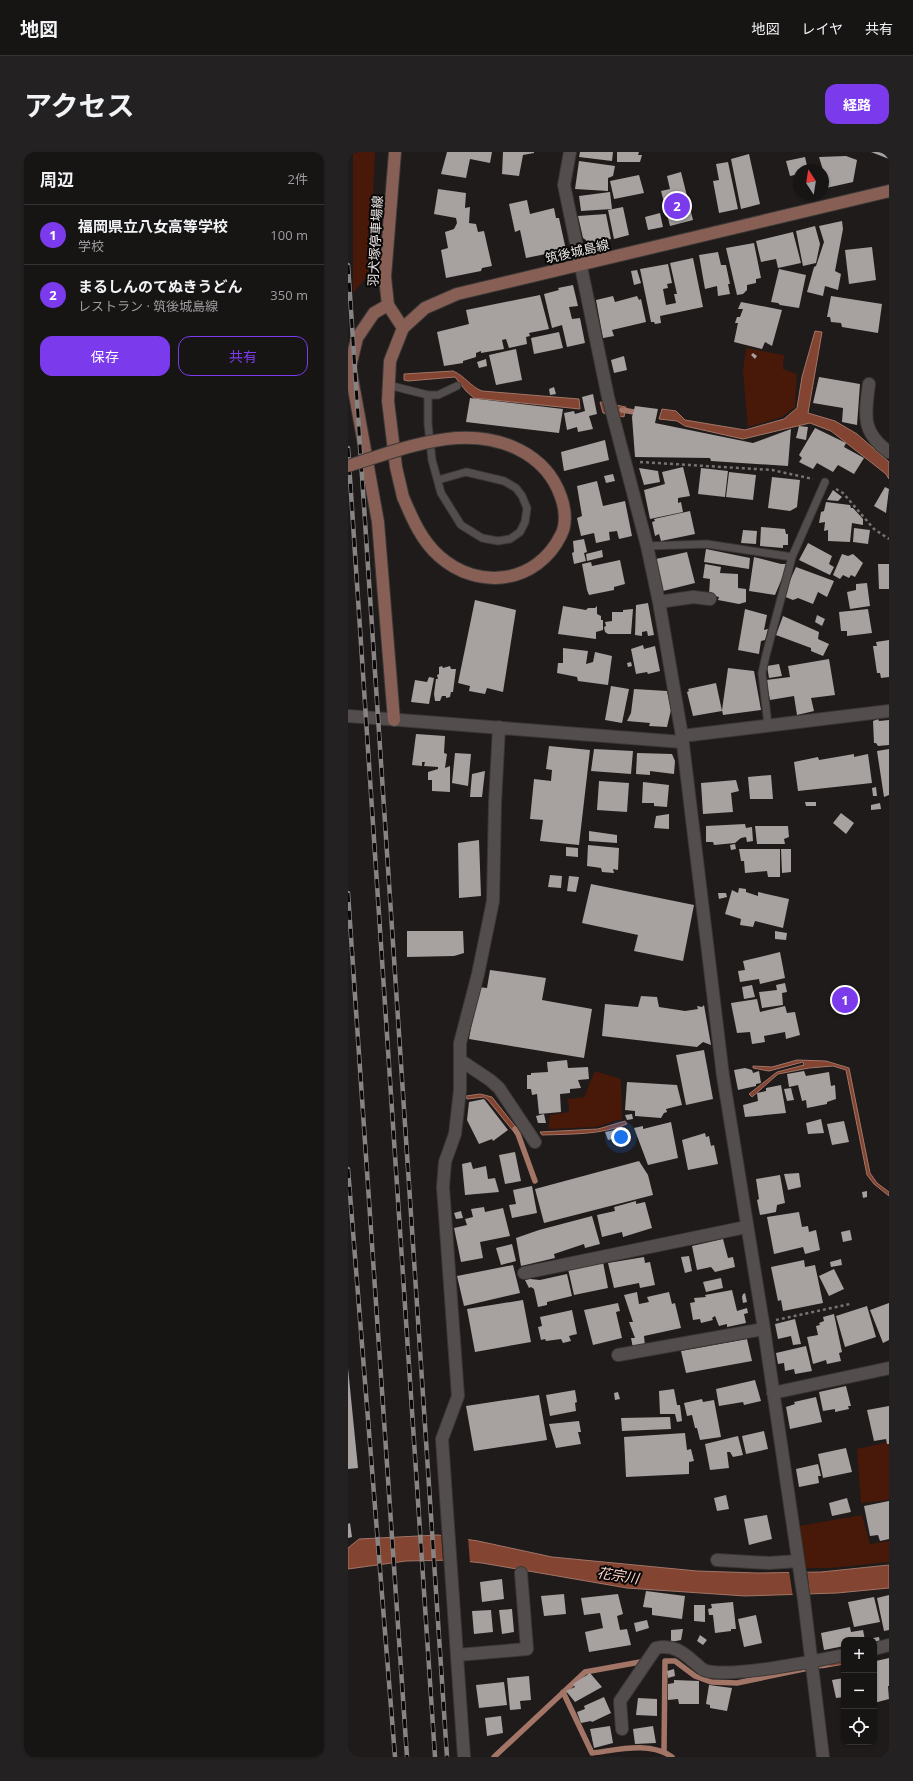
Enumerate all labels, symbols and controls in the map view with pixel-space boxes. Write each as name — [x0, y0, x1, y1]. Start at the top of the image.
text: 地図 — [20, 16, 58, 42]
text: 地図 — [751, 19, 779, 38]
text: レイヤ — [801, 19, 843, 38]
text: 共有 — [865, 19, 893, 38]
button: 経路 — [825, 84, 889, 124]
text: アクセス — [24, 86, 135, 124]
north arrow — [793, 164, 829, 200]
text: 周辺 — [40, 168, 74, 191]
text: 2件 — [288, 170, 308, 188]
pin: 2 — [664, 191, 690, 221]
street label: 羽犬塚停車場線 — [364, 195, 386, 287]
text: 福岡県立八女高等学校 — [78, 216, 228, 236]
text: 1 — [49, 226, 57, 244]
text: 100 m — [270, 226, 308, 244]
street label: 筑後城島線 — [543, 235, 611, 267]
text: 学校 — [78, 237, 104, 255]
text: まるしんのてぬきうどん — [78, 276, 242, 296]
text: 2 — [49, 286, 57, 304]
text: 350 m — [270, 286, 308, 304]
text: レストラン · 筑後城島線 — [78, 297, 218, 315]
button: 保存 — [40, 336, 170, 376]
button: 共有 — [178, 336, 308, 376]
pin: 1 — [832, 985, 858, 1015]
your location — [611, 1127, 631, 1147]
water label: 花宗川 — [596, 1562, 642, 1588]
map controls — [841, 1637, 877, 1745]
button: + — [841, 1637, 877, 1673]
button: − — [841, 1673, 877, 1709]
button: locate — [841, 1709, 877, 1745]

